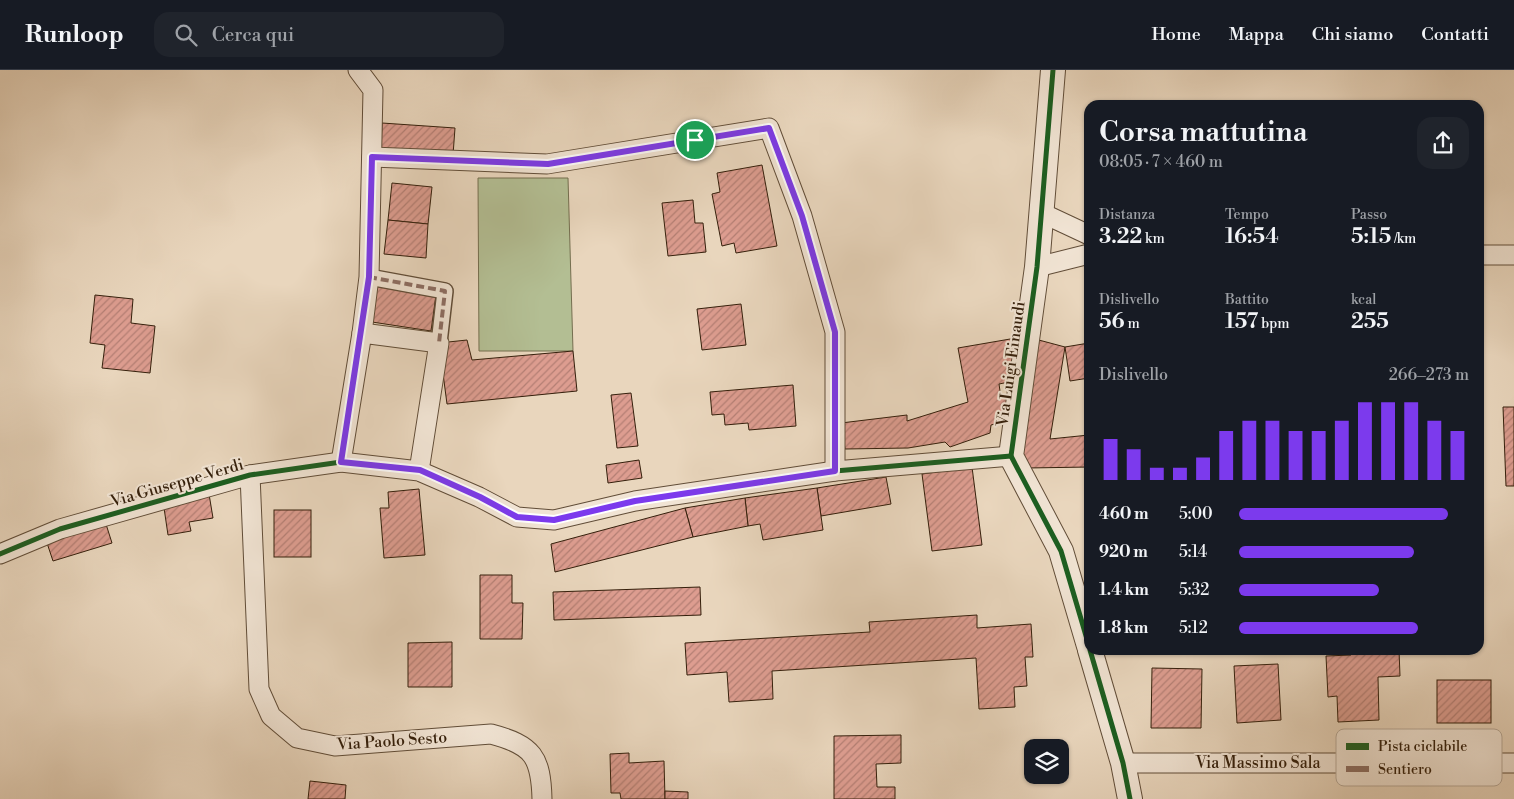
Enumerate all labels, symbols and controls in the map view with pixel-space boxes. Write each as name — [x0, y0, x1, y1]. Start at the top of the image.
search box — [154, 12, 504, 57]
text: Runloop — [25, 20, 124, 50]
icon: search — [172, 21, 200, 49]
text: Cerca qui — [212, 23, 294, 47]
text: Home — [1151, 23, 1201, 46]
text: Mappa — [1229, 23, 1284, 46]
text: Chi siamo — [1312, 23, 1393, 46]
text: Contatti — [1421, 23, 1489, 46]
text: Corsa mattutina — [1099, 115, 1308, 150]
button: share — [1417, 117, 1469, 169]
pin — [674, 119, 716, 161]
icon: arrive — [681, 126, 709, 154]
text: 08:05 · 7 × 460 m — [1099, 152, 1223, 172]
text: Distanza — [1099, 206, 1155, 224]
text: Tempo — [1225, 206, 1269, 224]
text: Passo — [1351, 206, 1387, 224]
text: 3.22 — [1099, 224, 1142, 250]
text: 16:54 — [1225, 224, 1279, 250]
text: 5:15 — [1351, 224, 1391, 250]
text: km — [1142, 230, 1165, 248]
text: /km — [1391, 230, 1416, 248]
text: Dislivello — [1099, 291, 1159, 309]
text: Battito — [1225, 291, 1269, 309]
text: kcal — [1351, 291, 1376, 309]
street label: Via Luigi Einaudi — [992, 300, 1030, 429]
text: 56 — [1099, 309, 1125, 335]
text: 157 — [1225, 309, 1258, 335]
text: 255 — [1351, 309, 1389, 335]
text: m — [1125, 315, 1140, 333]
text: bpm — [1258, 315, 1290, 333]
text: Dislivello — [1099, 365, 1168, 385]
text: 266–273 m — [1389, 365, 1469, 385]
street label: Via Giuseppe Verdi — [107, 454, 246, 512]
text: 460 m — [1099, 504, 1149, 524]
text: 5:00 — [1179, 504, 1213, 524]
text: 920 m — [1099, 542, 1148, 562]
text: 5:14 — [1179, 542, 1207, 562]
text: 1.4 km — [1099, 580, 1149, 600]
text: 5:32 — [1179, 580, 1209, 600]
text: 1.8 km — [1099, 618, 1148, 638]
text: 5:12 — [1179, 618, 1208, 638]
street label: Via Paolo Sesto — [335, 727, 448, 755]
legend — [1336, 729, 1502, 786]
text: Pista ciclabile — [1378, 738, 1467, 756]
map controls — [1024, 739, 1069, 784]
button: layers — [1024, 739, 1069, 784]
street label: Via Massimo Sala — [1194, 753, 1321, 773]
text: Sentiero — [1378, 761, 1432, 779]

